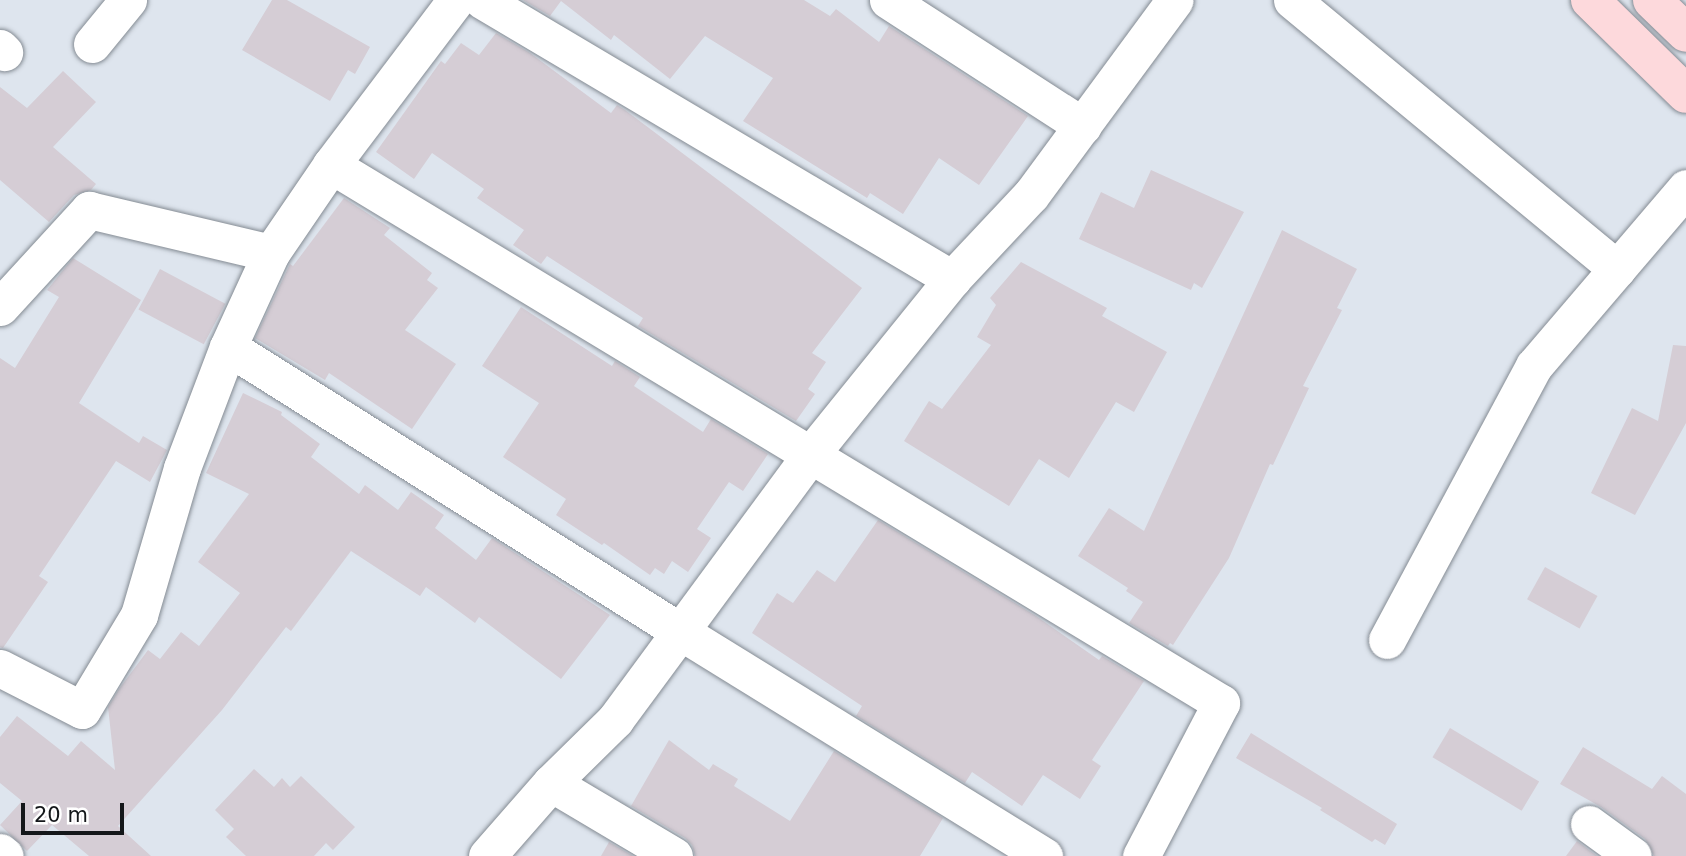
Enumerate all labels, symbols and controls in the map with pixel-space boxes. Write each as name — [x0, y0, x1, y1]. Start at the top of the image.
scale bar — [24, 790, 128, 834]
text: 20 m — [34, 803, 88, 827]

